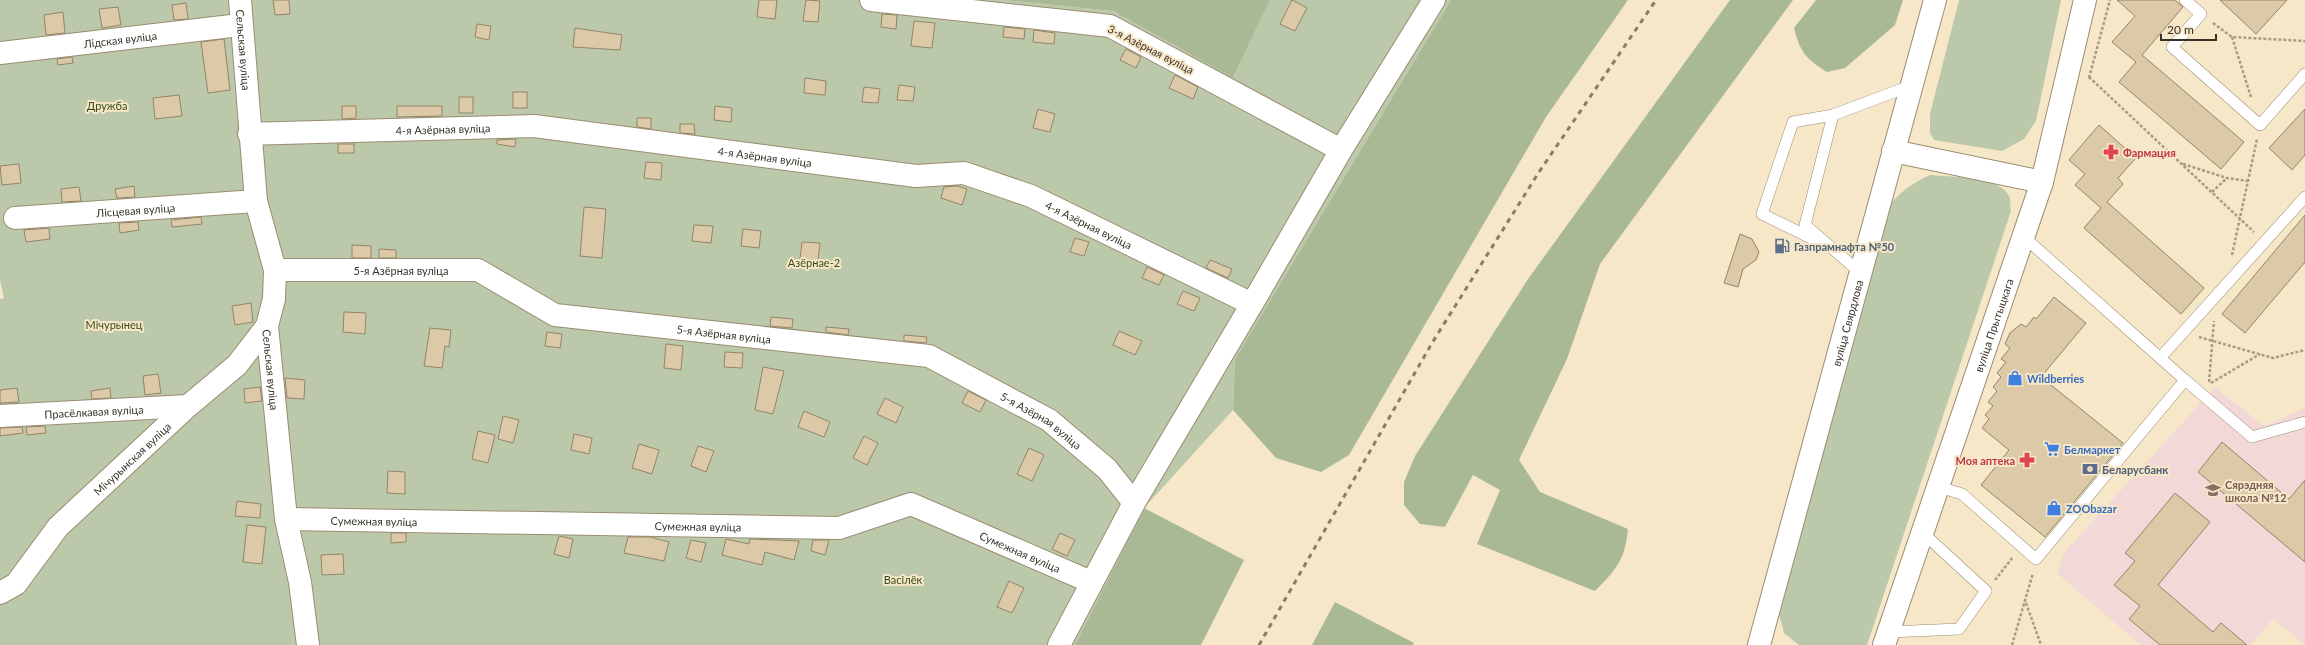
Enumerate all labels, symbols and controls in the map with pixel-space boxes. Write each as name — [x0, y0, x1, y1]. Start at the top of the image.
street label: Сельская вуліца — [234, 9, 254, 91]
scale bar — [2161, 16, 2216, 42]
street label: 3-я Азёрная вуліца — [1106, 22, 1196, 76]
text: 20 m — [2167, 22, 2194, 37]
street label: Лідская вуліца — [82, 28, 158, 50]
park label: Дружба — [87, 99, 127, 112]
street label: 4-я Азёрная вуліца — [395, 121, 490, 136]
pharmacy icon: Фармация — [2102, 143, 2120, 161]
street label: 4-я Азёрная вуліца — [717, 144, 813, 169]
place label: Фармация — [2123, 146, 2176, 159]
street label: 4-я Азёрная вуліца — [1044, 198, 1135, 251]
street label: Лісцевая вуліца — [95, 200, 176, 219]
fuel station icon: Газпрамнафта №50 — [1773, 237, 1791, 255]
place label: Газпрамнафта №50 — [1794, 240, 1895, 253]
park label: Азёрнае-2 — [788, 256, 840, 269]
street label: 5-я Азёрная вуліца — [354, 264, 448, 277]
street label: вуліца Прытыцкага — [1971, 277, 2015, 374]
street label: вуліца Свярдлова — [1829, 278, 1865, 367]
park label: Мічурынец — [86, 318, 143, 331]
street label: 5-я Азёрная вуліца — [676, 322, 772, 345]
street label: Сельская вуліца — [261, 329, 282, 411]
shop icon: Wildberries — [2006, 369, 2024, 387]
place label: Wildberries — [2027, 372, 2084, 385]
street label: 5-я Азёрная вуліца — [998, 389, 1084, 451]
street label: Прасёлкавая вуліца — [44, 402, 144, 420]
street label: Мічурынская вуліца — [90, 419, 173, 497]
supermarket icon: Белмаркет — [2043, 440, 2061, 458]
place label: Белмаркет — [2064, 443, 2121, 456]
pharmacy icon: Моя аптека — [2018, 451, 2036, 469]
place label: Моя аптека — [1956, 454, 2015, 467]
bank icon: Беларусбанк — [2081, 460, 2099, 478]
place label: Беларусбанк — [2102, 463, 2168, 476]
place label: Сярэдняя школа №12 — [2225, 478, 2287, 504]
school or university icon: Сярэдняя школа №12 — [2204, 481, 2222, 499]
shop icon: ZOObazar — [2045, 499, 2063, 517]
place label: ZOObazar — [2066, 502, 2118, 515]
street label: Сумежная вуліца — [331, 513, 417, 528]
street label: Сумежная вуліца — [655, 518, 741, 533]
street label: Сумежная вуліца — [978, 528, 1063, 575]
park label: Васілёк — [884, 573, 922, 586]

